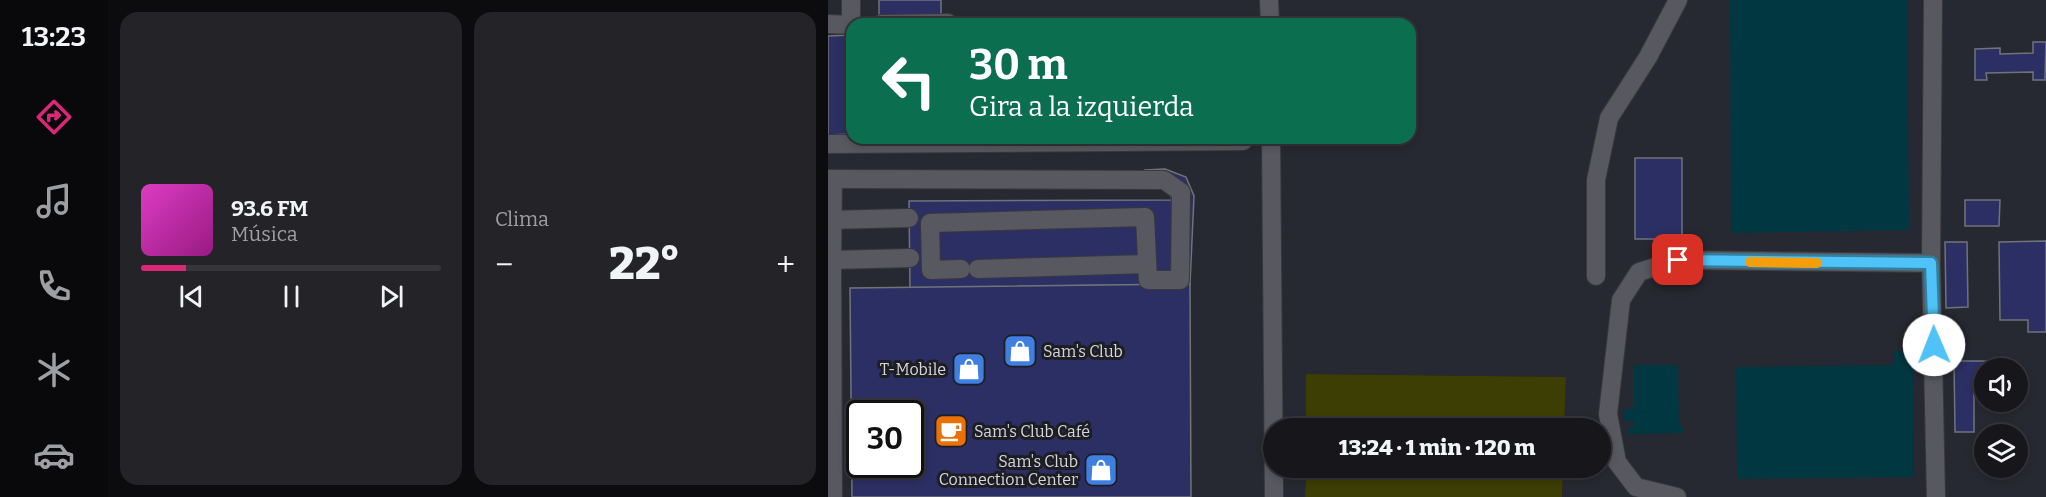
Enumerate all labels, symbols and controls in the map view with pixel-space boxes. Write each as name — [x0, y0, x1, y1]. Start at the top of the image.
text: 13:23 — [22, 21, 86, 53]
text: 30 m — [969, 40, 1068, 90]
icon: left — [870, 42, 948, 120]
text: Gira a la izquierda — [969, 91, 1194, 123]
icon: directions — [33, 96, 75, 138]
icon: music — [33, 180, 75, 222]
text: 93.6 FM — [231, 195, 308, 222]
text: Clima — [495, 207, 549, 231]
text: Música — [231, 222, 298, 246]
pin — [1652, 234, 1703, 285]
text: 22° — [609, 237, 680, 291]
icon: arrive — [1661, 243, 1694, 276]
text: − — [495, 245, 513, 285]
text: + — [776, 245, 795, 285]
icon: phone — [33, 265, 75, 307]
icon: previous — [175, 280, 208, 313]
icon: pause — [275, 280, 308, 313]
icon: next — [375, 280, 408, 313]
position arrow — [1902, 313, 1966, 377]
shop icon: Sam's Club — [1002, 333, 1038, 369]
place label: Sam's Club — [1043, 342, 1123, 361]
icon: climate — [33, 349, 75, 391]
shop icon: T-Mobile — [951, 351, 987, 387]
map controls — [1974, 358, 2028, 478]
button: sound — [1974, 358, 2028, 412]
place label: T-Mobile — [880, 360, 946, 379]
speed limit sign: 30 — [846, 400, 924, 478]
cafe icon: Sam's Club Café — [933, 413, 969, 449]
place label: Sam's Club Café — [974, 422, 1090, 441]
button: layers — [1974, 424, 2028, 478]
icon: car — [33, 434, 75, 476]
text: 13:24 · 1 min · 120 m — [1339, 434, 1535, 461]
place label: Sam's Club Connection Center — [939, 452, 1078, 489]
shop icon: Sam's Club Connection Center — [1083, 452, 1119, 488]

